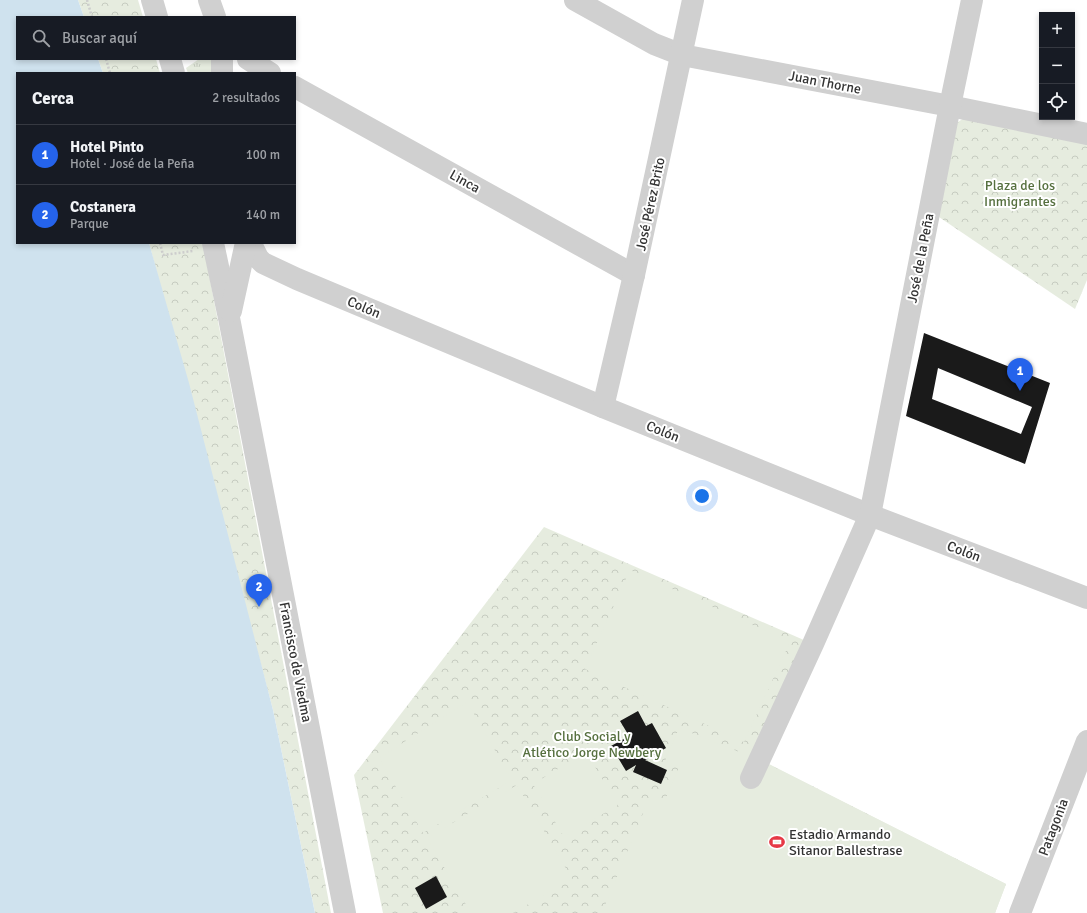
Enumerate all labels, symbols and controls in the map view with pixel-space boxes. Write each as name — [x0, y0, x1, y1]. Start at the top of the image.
map controls — [1039, 12, 1075, 120]
button: + — [1039, 12, 1075, 48]
search box — [16, 16, 296, 60]
icon: search — [30, 27, 52, 49]
text: Buscar aquí — [62, 29, 137, 47]
button: − — [1039, 48, 1075, 84]
street label: Juan Thorne — [787, 67, 863, 98]
button: locate — [1039, 84, 1075, 120]
text: Cerca — [32, 88, 74, 109]
text: 2 resultados — [212, 90, 280, 106]
text: Hotel Pinto — [70, 138, 144, 156]
text: 1 — [41, 147, 49, 163]
text: 100 m — [246, 147, 280, 163]
text: Hotel · José de la Peña — [70, 156, 194, 172]
street label: José Pérez Brito — [632, 156, 669, 252]
street label: Linca — [447, 166, 483, 197]
park label: Plaza de los Inmigrantes — [984, 177, 1056, 210]
text: Costanera — [70, 198, 136, 216]
text: 2 — [41, 207, 49, 223]
text: 140 m — [246, 207, 280, 223]
street label: José de la Peña — [903, 212, 938, 304]
text: Parque — [70, 216, 109, 232]
street label: Colón — [345, 293, 383, 322]
pin: 1 — [1007, 358, 1033, 391]
street label: Colón — [644, 417, 682, 446]
your location — [692, 486, 712, 506]
street label: Colón — [945, 537, 983, 566]
pin: 2 — [246, 574, 272, 607]
street label: Francisco de Viedma — [275, 600, 316, 724]
park label: Club Social y Atlético Jorge Newbery — [523, 728, 662, 761]
street label: Patagonia — [1035, 796, 1072, 858]
place label: Estadio Armando Sitanor Ballestrase — [789, 826, 902, 859]
sports icon: Estadio Armando Sitanor Ballestrase — [768, 833, 786, 851]

